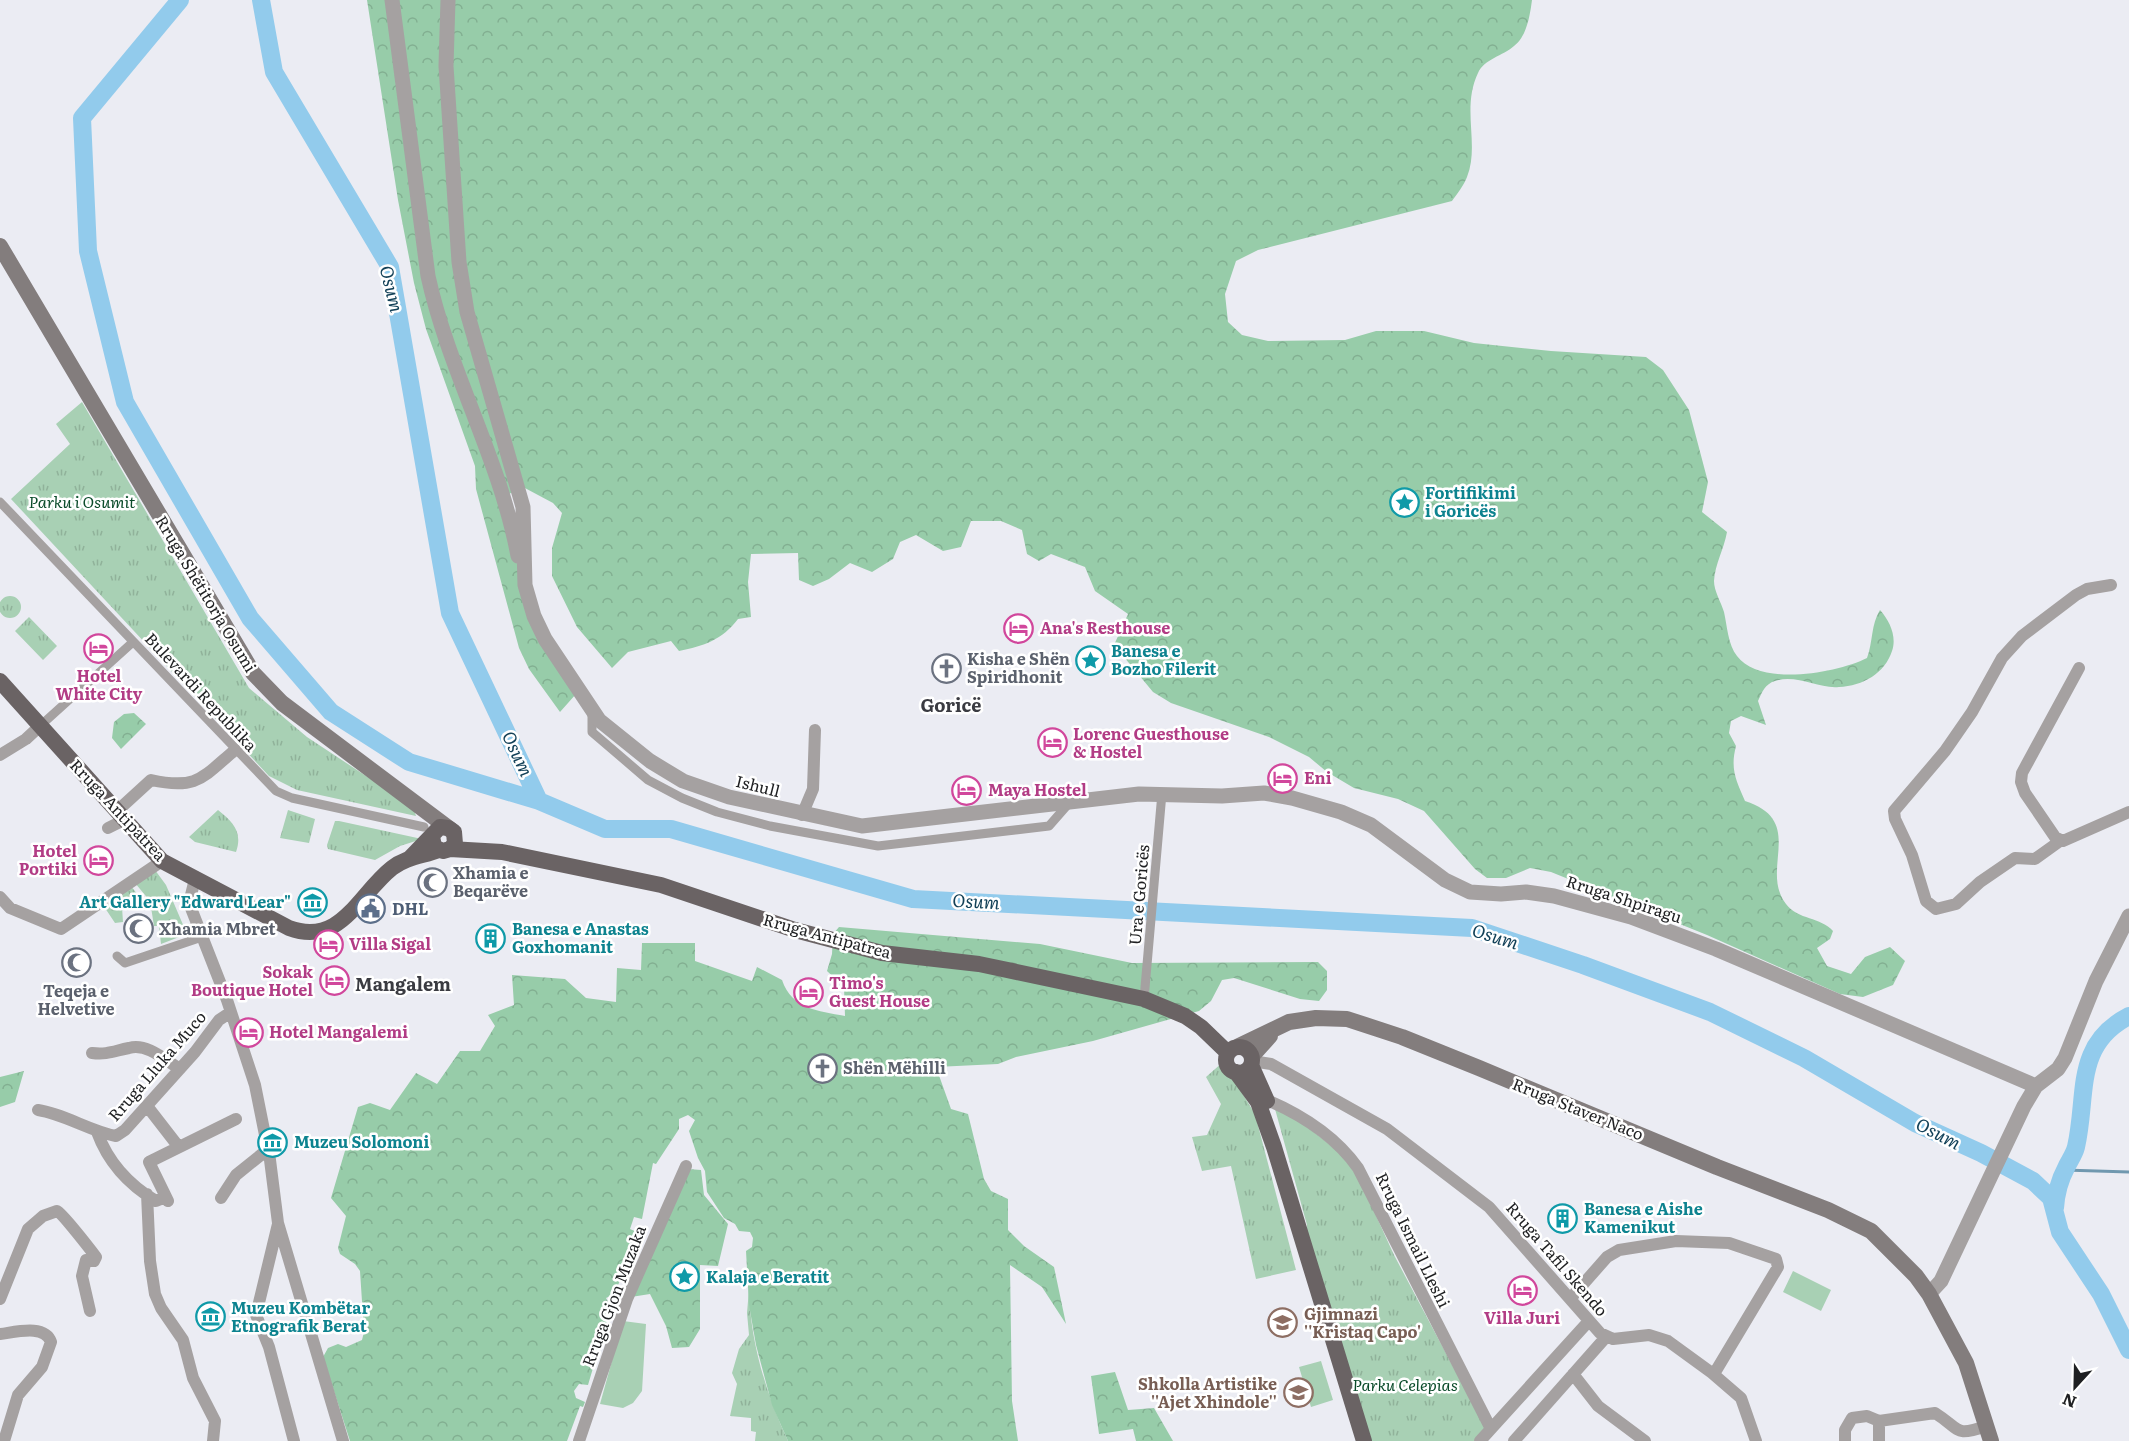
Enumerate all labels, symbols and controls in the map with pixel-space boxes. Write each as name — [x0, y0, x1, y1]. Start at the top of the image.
water label: Osum — [374, 262, 411, 315]
place label: Fortifikimi i Goricës — [1425, 480, 1516, 522]
place icon: Fortifikimi i Goricës — [1388, 486, 1420, 518]
park label: Parku i Osumit — [29, 489, 136, 513]
street label: Rruga Shëtitorja Osumi — [150, 511, 263, 676]
hotel icon: Ana's Resthouse — [1003, 612, 1035, 644]
place label: Ana's Resthouse — [1040, 615, 1170, 639]
street label: Bulevardi Republika — [140, 627, 264, 756]
hotel icon: Hotel White City — [83, 632, 115, 664]
place label: Banesa e Bozho Filerit — [1111, 638, 1216, 680]
place icon: Banesa e Bozho Filerit — [1074, 644, 1106, 676]
place label: Kisha e Shën Spiridhonit — [967, 646, 1070, 688]
church icon: Kisha e Shën Spiridhonit — [930, 652, 962, 684]
place label: Hotel White City — [56, 663, 143, 705]
district label: Goricë — [920, 691, 982, 718]
place label: Lorenc Guesthouse & Hostel — [1073, 721, 1229, 763]
water label: Osum — [496, 726, 541, 781]
hotel icon: Lorenc Guesthouse & Hostel — [1036, 727, 1068, 759]
street label: Rruga Antipatrea — [65, 753, 173, 866]
hotel icon: Eni — [1267, 762, 1299, 794]
place label: Eni — [1304, 765, 1332, 789]
street label: Ishull — [734, 768, 783, 802]
hotel icon: Maya Hostel — [951, 774, 983, 806]
place label: Maya Hostel — [988, 777, 1087, 801]
place label: Hotel Portiki — [19, 838, 77, 880]
hotel icon: Hotel Portiki — [82, 844, 114, 876]
street label: Ura e Goricës — [1122, 844, 1154, 946]
place label: Xhamia e Beqarëve — [453, 860, 528, 902]
mosque icon: Xhamia e Beqarëve — [416, 866, 448, 898]
street label: Rruga Shpiragu — [1563, 868, 1685, 928]
museum icon: Art Gallery "Edward Lear" — [296, 886, 328, 918]
water label: Osum — [952, 886, 1001, 915]
place label: Art Gallery "Edward Lear" — [79, 889, 291, 913]
public building icon: DHL — [355, 893, 387, 925]
place label: DHL — [392, 896, 428, 920]
street label: Rruga Antipatrea — [761, 906, 894, 964]
mosque icon: Xhamia Mbret — [122, 913, 154, 945]
place label: Xhamia Mbret — [159, 916, 276, 940]
place label: Banesa e Anastas Goxhomanit — [512, 916, 649, 958]
water label: Osum — [1469, 916, 1522, 955]
building icon: Banesa e Anastas Goxhomanit — [475, 922, 507, 954]
hotel icon: Villa Sigal — [312, 928, 344, 960]
place label: Villa Sigal — [349, 931, 431, 955]
mosque icon: Teqeja e Helvetive — [60, 947, 92, 979]
place label: Sokak Boutique Hotel — [191, 959, 313, 1001]
hotel icon: Sokak Boutique Hotel — [318, 965, 350, 997]
district label: Mangalem — [355, 970, 451, 997]
place label: Timo's Guest House — [829, 970, 930, 1012]
hotel icon: Timo's Guest House — [792, 976, 824, 1008]
place label: Teqeja e Helvetive — [37, 978, 115, 1020]
street label: Rruga Lluka Muco — [102, 1005, 211, 1126]
hotel icon: Hotel Mangalemi — [232, 1016, 264, 1048]
place label: Hotel Mangalemi — [269, 1019, 408, 1043]
church icon: Shën Mëhilli — [806, 1052, 838, 1084]
place label: Shën Mëhilli — [843, 1055, 946, 1079]
street label: Rruga Staver Naco — [1509, 1071, 1648, 1145]
water label: Osum — [1912, 1110, 1966, 1156]
museum icon: Muzeu Solomoni — [257, 1126, 289, 1158]
place label: Muzeu Solomoni — [294, 1129, 429, 1153]
street label: Rruga Ismail Lleshi — [1371, 1168, 1457, 1311]
street label: Rruga Tafil Skendo — [1501, 1196, 1614, 1321]
place label: Banesa e Aishe Kamenikut — [1584, 1196, 1703, 1238]
building icon: Banesa e Aishe Kamenikut — [1547, 1202, 1579, 1234]
street label: Rruga Gjon Muzaka — [575, 1221, 651, 1370]
place icon: Kalaja e Beratit — [669, 1261, 701, 1293]
place label: Kalaja e Beratit — [706, 1264, 829, 1288]
hotel icon: Villa Juri — [1506, 1274, 1538, 1306]
place label: Muzeu Kombëtar Etnografik Berat — [231, 1295, 370, 1337]
museum icon: Muzeu Kombëtar Etnografik Berat — [194, 1301, 226, 1333]
place label: Gjimnazi ''Kristaq Capo' — [1304, 1301, 1421, 1343]
place label: Villa Juri — [1484, 1305, 1560, 1329]
school or university icon: Gjimnazi ''Kristaq Capo' — [1267, 1307, 1299, 1339]
north arrow — [2045, 1357, 2105, 1417]
place label: Shkolla Artistike ''Ajet Xhindole'' — [1138, 1371, 1277, 1413]
park label: Parku Celepias — [1352, 1372, 1458, 1396]
school or university icon: Shkolla Artistike ''Ajet Xhindole'' — [1282, 1377, 1314, 1409]
text: N — [2058, 1388, 2080, 1415]

